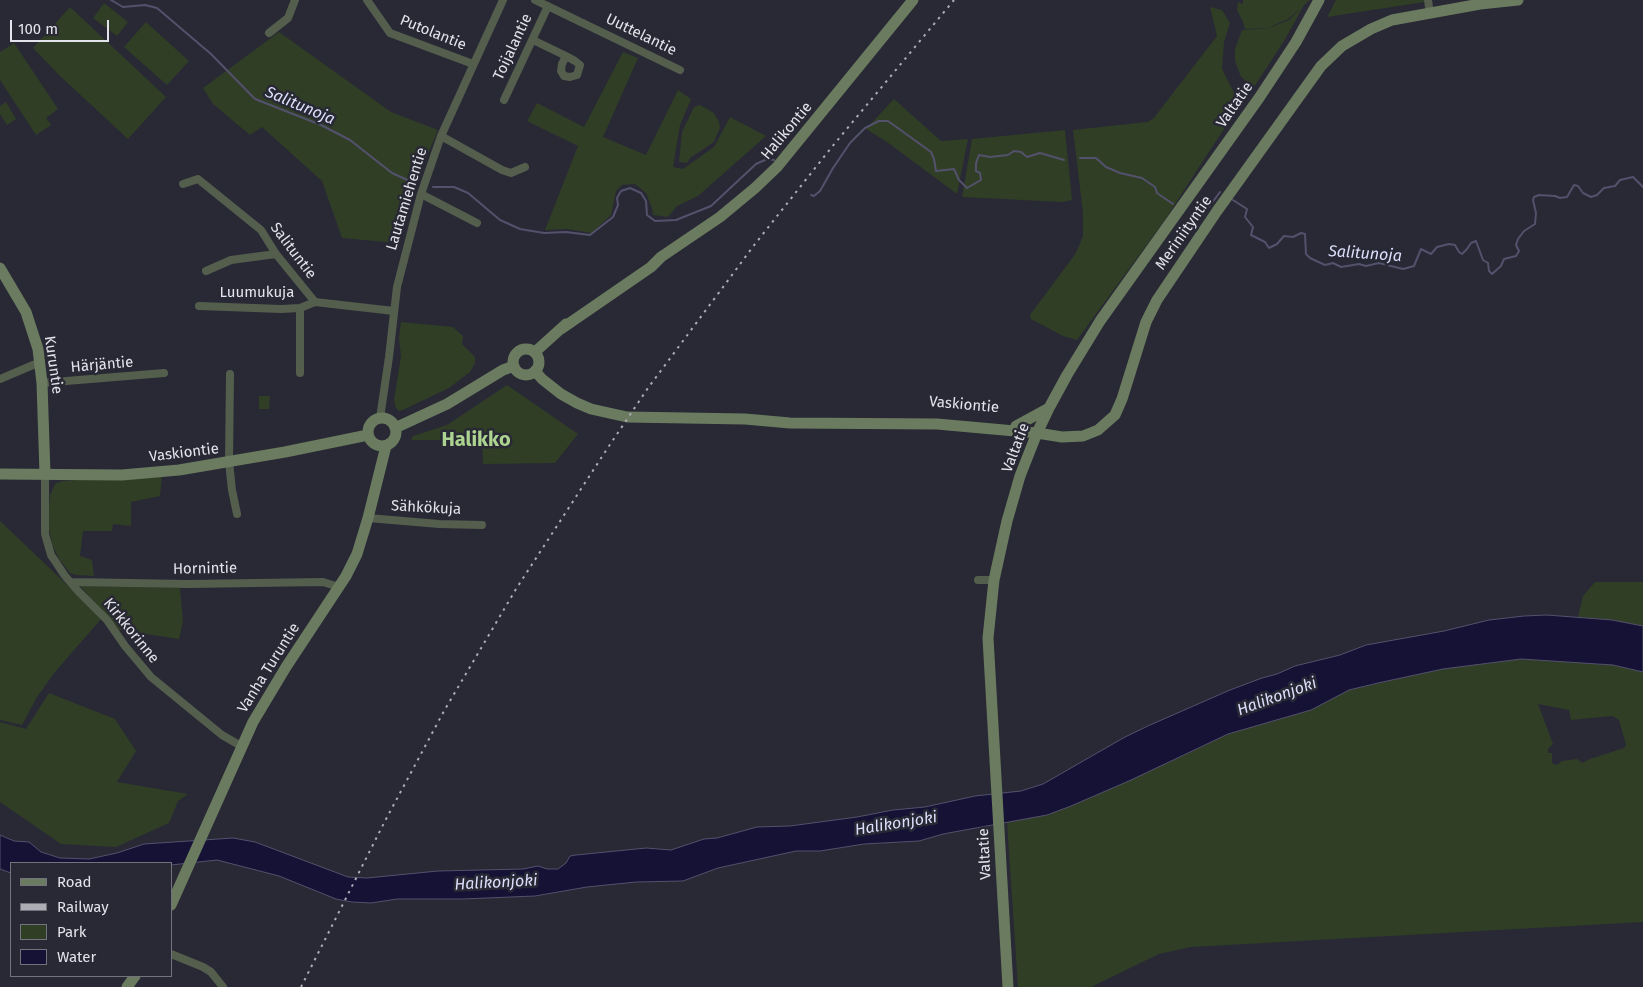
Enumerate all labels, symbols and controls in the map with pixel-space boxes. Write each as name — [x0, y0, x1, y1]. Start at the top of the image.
scale bar — [12, 10, 111, 42]
street label: Uuttelantie — [603, 10, 679, 60]
street label: Toijalantie — [490, 11, 536, 83]
street label: Putolantie — [397, 12, 469, 54]
text: 100 m — [18, 20, 58, 38]
street label: Valtatie — [1213, 79, 1257, 131]
water label: Salitunoja — [262, 83, 338, 129]
street label: Halikontie — [758, 98, 816, 164]
street label: Lautamiehentie — [383, 145, 431, 253]
street label: Meriniityntie — [1152, 192, 1216, 274]
street label: Salituntie — [266, 219, 320, 283]
water label: Salitunoja — [1328, 242, 1402, 266]
street label: Luumukuja — [220, 284, 294, 302]
street label: Kuruntie — [40, 335, 66, 395]
street label: Härjäntie — [70, 353, 134, 377]
street label: Vaskiontie — [928, 393, 1000, 417]
street label: Valtatie — [998, 421, 1034, 475]
district label: Halikko — [441, 428, 511, 452]
street label: Vaskiontie — [148, 440, 220, 466]
street label: Sähkökuja — [391, 497, 461, 519]
street label: Hornintie — [173, 559, 237, 579]
street label: Kirkkorinne — [99, 595, 163, 667]
street label: Vanha Turuntie — [234, 620, 304, 716]
water label: Halikonjoki — [1235, 674, 1319, 720]
water label: Halikonjoki — [853, 808, 939, 840]
street label: Valtatie — [975, 828, 995, 880]
legend — [10, 862, 172, 977]
water label: Halikonjoki — [454, 871, 538, 895]
text: Road — [57, 873, 92, 891]
text: Railway — [57, 898, 109, 916]
text: Park — [57, 923, 87, 941]
text: Water — [57, 948, 96, 966]

